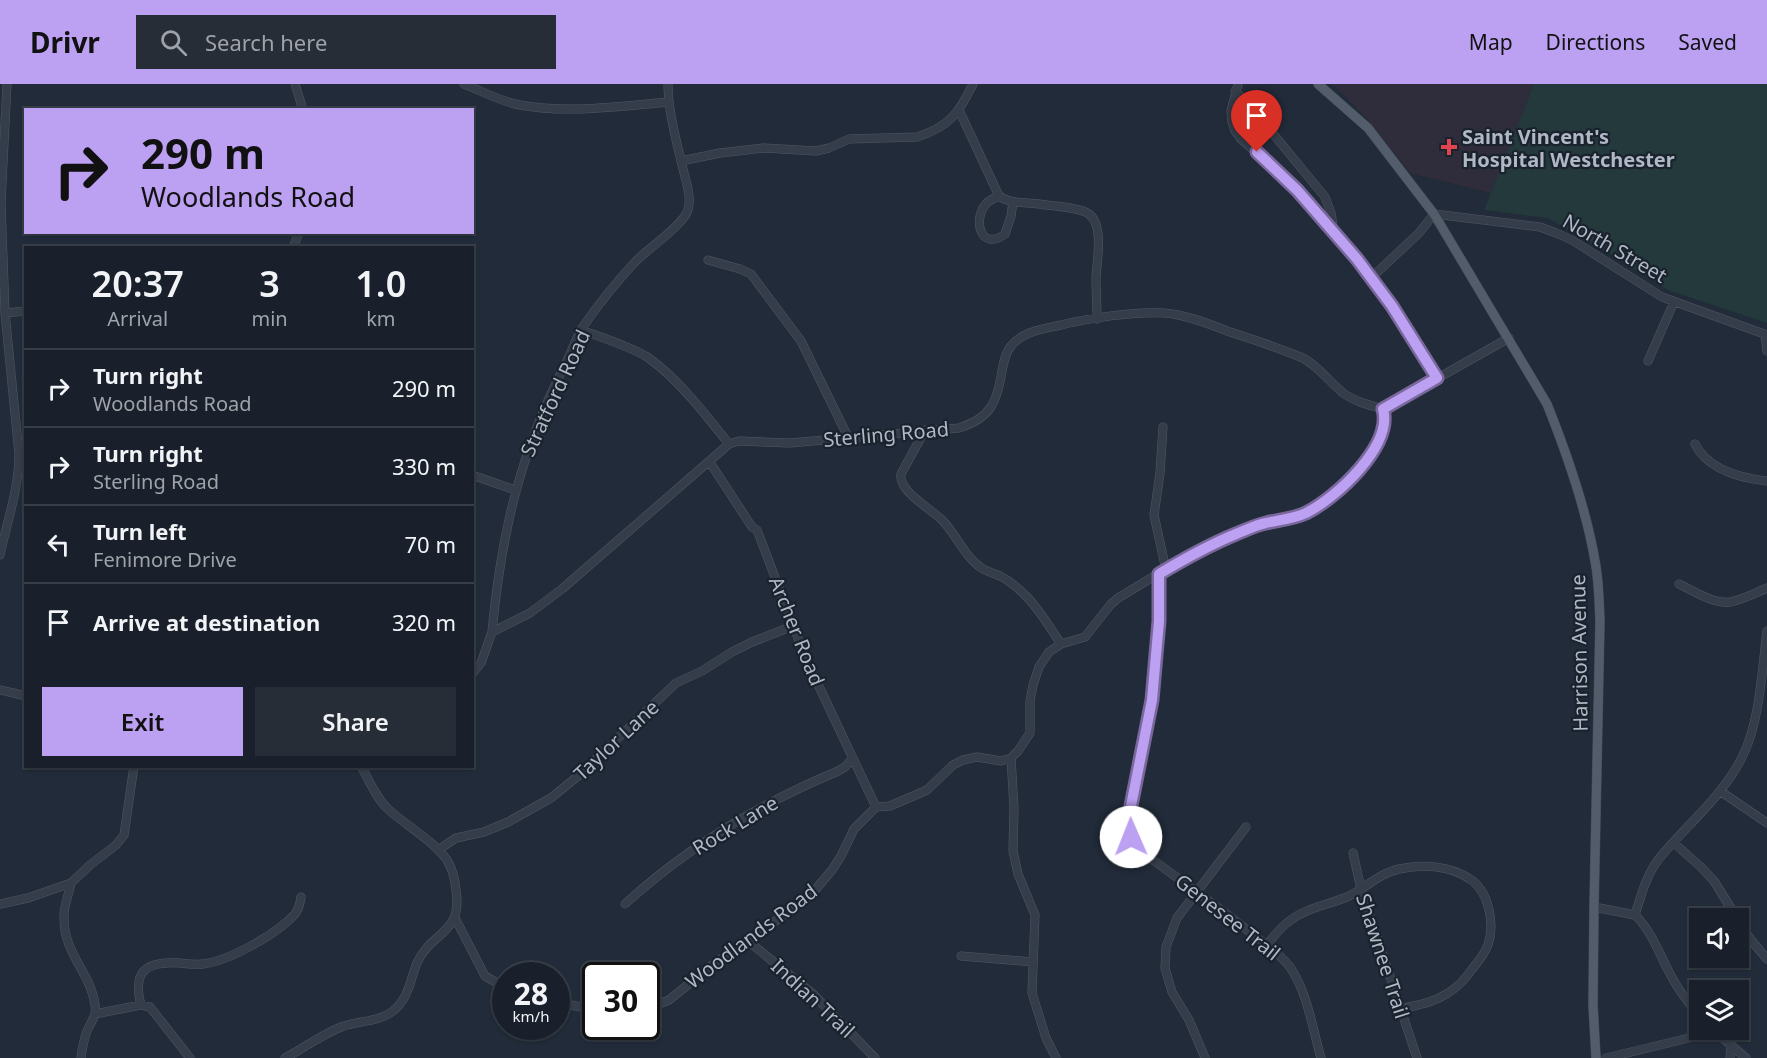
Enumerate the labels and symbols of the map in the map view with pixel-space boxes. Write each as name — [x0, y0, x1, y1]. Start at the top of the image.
pin — [1231, 90, 1282, 152]
place label: Saint Vincent's Hospital Westchester — [1462, 123, 1675, 173]
marker: Saint Vincent's Hospital Westchester — [1440, 138, 1458, 156]
street label: North Street — [1558, 207, 1672, 289]
street label: Stratford Road — [514, 325, 596, 461]
street label: Sterling Road — [822, 415, 950, 453]
street label: Archer Road — [763, 572, 831, 690]
street label: Harrison Avenue — [1564, 574, 1594, 732]
street label: Taylor Lane — [568, 694, 664, 786]
street label: Rock Lane — [687, 789, 783, 861]
position arrow — [1099, 805, 1163, 869]
street label: Genesee Trail — [1170, 867, 1286, 967]
street label: Woodlands Road — [680, 877, 822, 995]
street label: Shawnee Trail — [1350, 890, 1416, 1022]
street label: Indian Trail — [765, 952, 861, 1044]
speed limit sign: 30 — [582, 962, 660, 1040]

